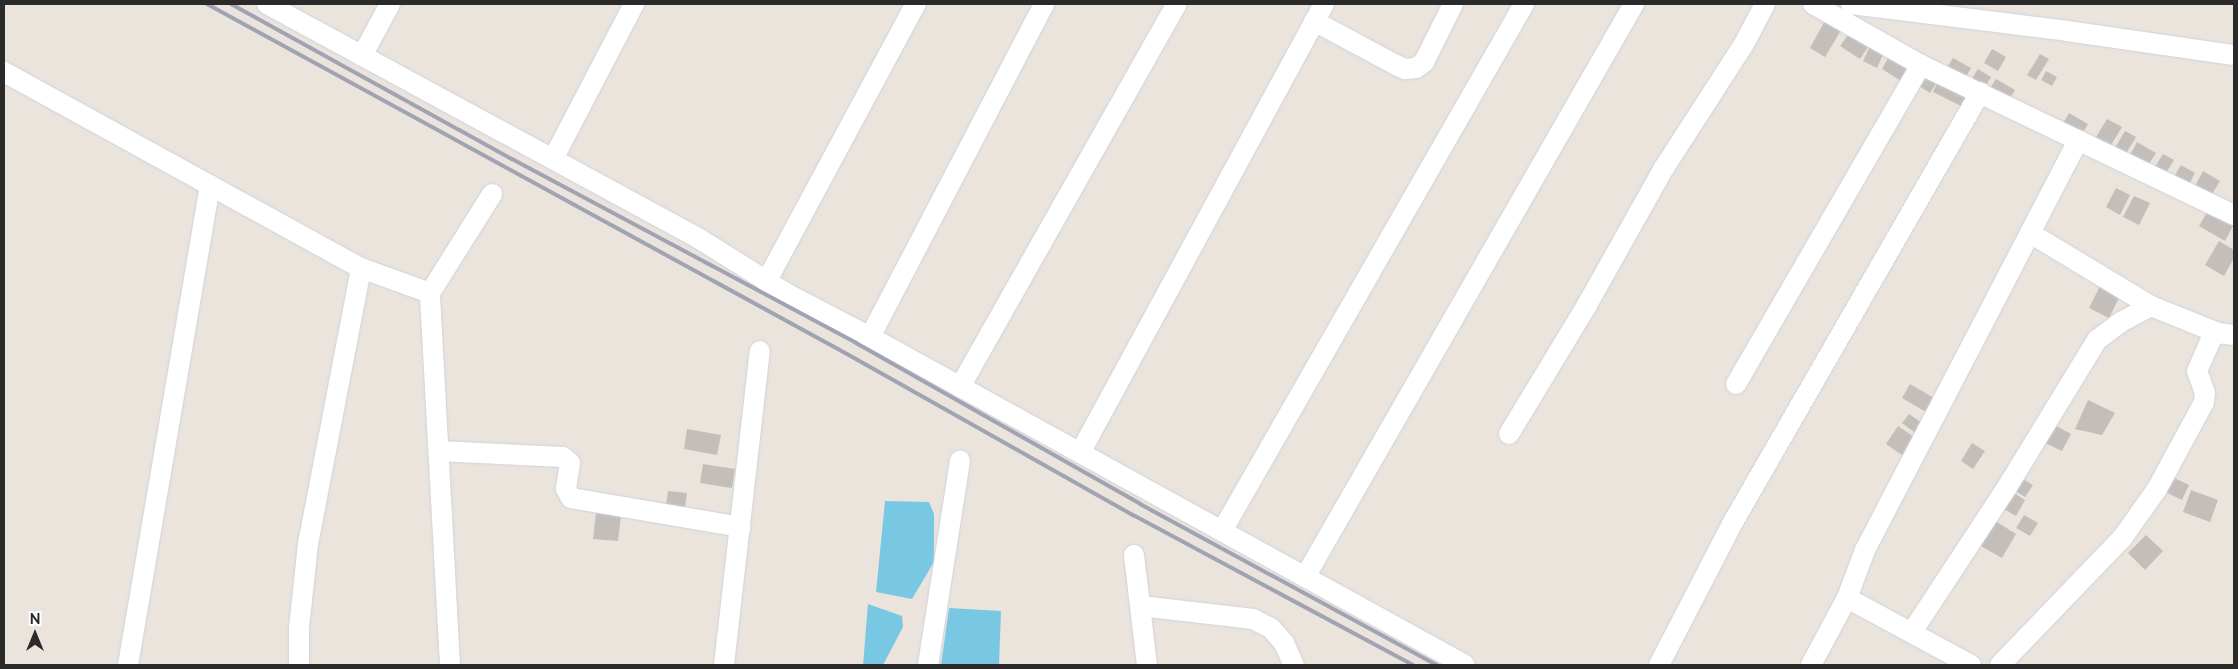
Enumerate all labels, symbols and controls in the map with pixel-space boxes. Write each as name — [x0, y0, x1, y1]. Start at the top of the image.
north arrow — [10, 609, 60, 659]
text: N — [30, 611, 40, 627]

